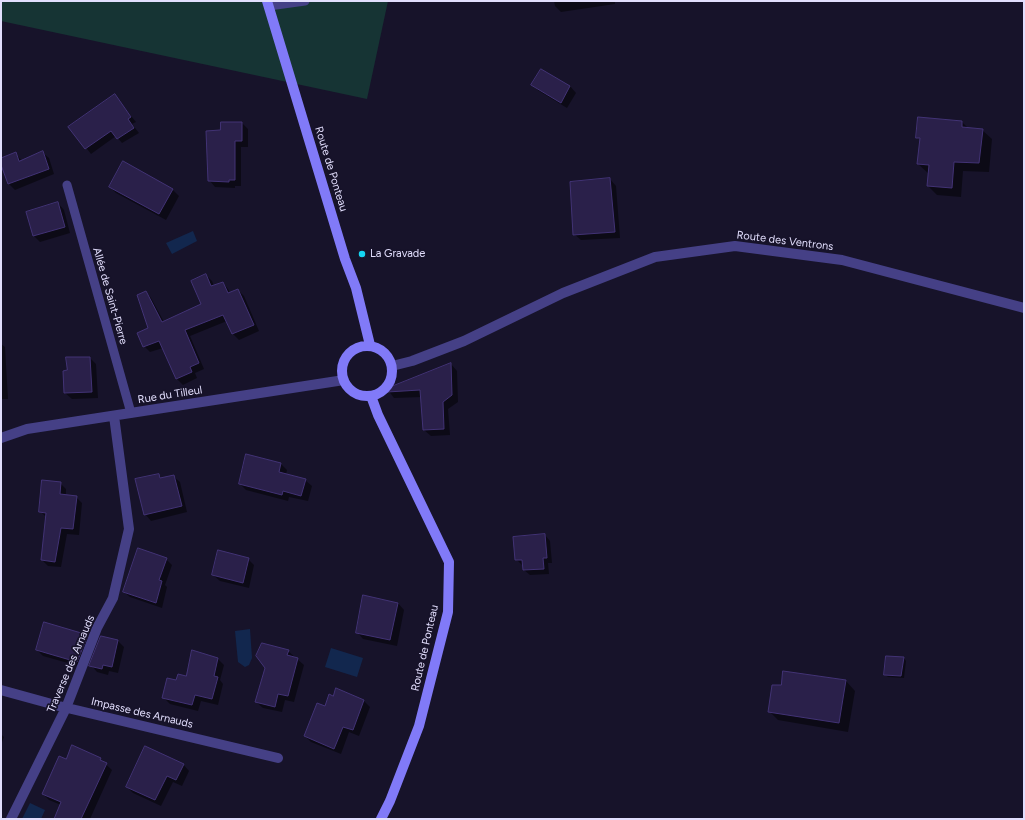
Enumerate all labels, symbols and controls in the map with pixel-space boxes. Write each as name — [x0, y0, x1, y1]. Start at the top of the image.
street label: Route de Ponteau — [312, 125, 350, 213]
street label: Route des Ventrons — [736, 229, 834, 253]
street label: Allée de Saint-Pierre — [90, 246, 130, 346]
place label: La Gravade — [370, 247, 425, 261]
marker: La Gravade — [357, 249, 367, 259]
street label: Rue du Tilleul — [137, 383, 203, 407]
street label: Route de Ponteau — [409, 604, 441, 692]
street label: Traverse des Arnauds — [44, 613, 98, 715]
street label: Impasse des Arnauds — [90, 695, 194, 731]

